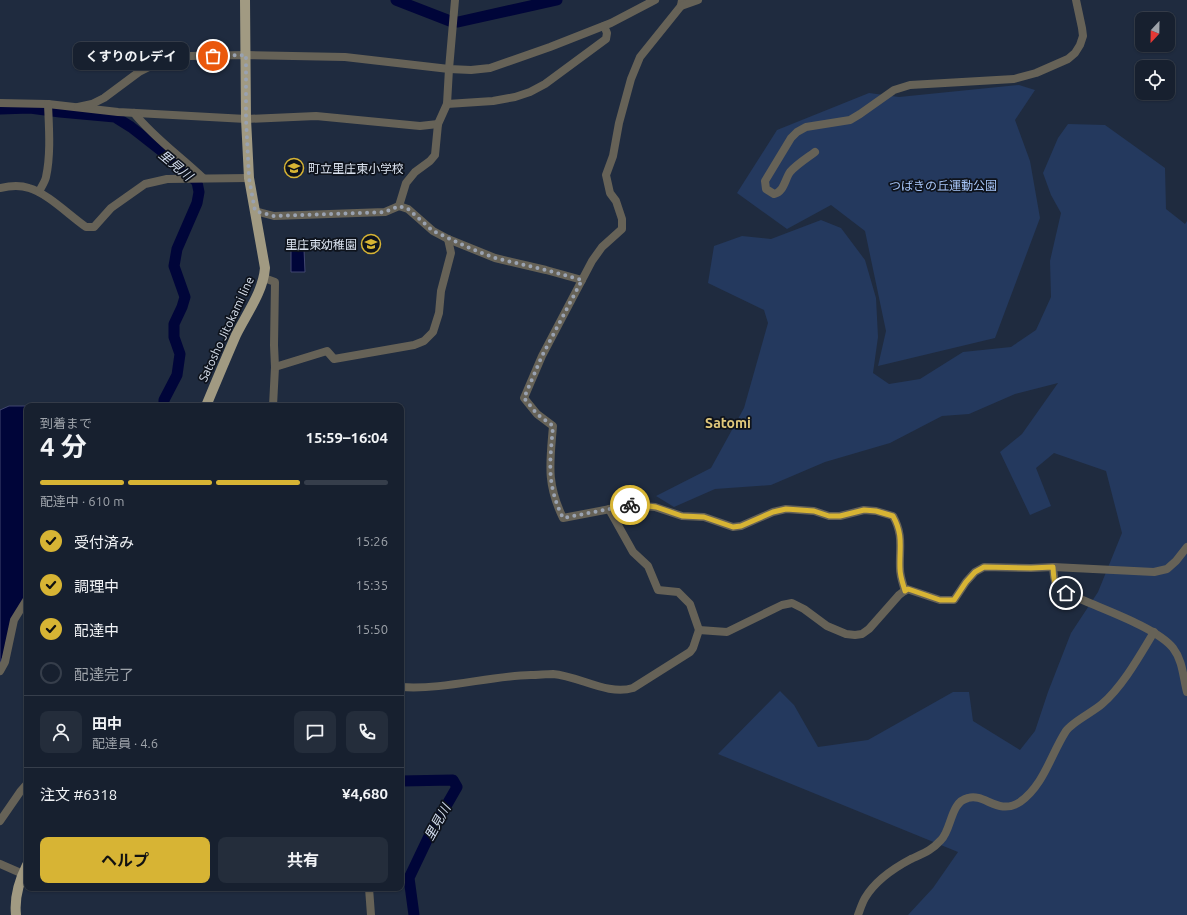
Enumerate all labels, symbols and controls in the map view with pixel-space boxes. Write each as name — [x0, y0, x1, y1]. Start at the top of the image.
north arrow — [1135, 12, 1175, 52]
map controls — [1135, 12, 1175, 100]
pin — [196, 39, 230, 73]
callout: くすりのレデイ — [73, 42, 189, 70]
icon: bag — [202, 45, 224, 67]
text: くすりのレデイ — [85, 49, 177, 63]
button: locate — [1135, 60, 1175, 100]
water label: 里見川 — [157, 147, 197, 184]
school or university icon: 町立里庄東小学校 — [283, 157, 305, 179]
place label: 町立里庄東小学校 — [308, 162, 404, 175]
park label: つばきの丘運動公園 — [889, 179, 997, 192]
school or university icon: 里庄東幼稚園 — [360, 233, 382, 255]
place label: 里庄東幼稚園 — [285, 238, 357, 251]
street label: Satosho Jitokami line — [196, 274, 256, 384]
district label: Satomi — [705, 415, 751, 431]
text: 到着まで — [40, 416, 92, 430]
text: 15:59–16:04 — [305, 429, 388, 446]
text: 4 分 — [40, 432, 87, 461]
courier — [610, 485, 650, 525]
text: 配達中 · 610 m — [40, 494, 124, 508]
icon: bike — [619, 494, 641, 516]
icon: check — [40, 530, 62, 552]
text: 受付済み — [74, 534, 134, 551]
text: 15:26 — [355, 534, 388, 548]
icon: check — [40, 574, 62, 596]
pin — [1049, 576, 1083, 610]
text: 調理中 — [74, 578, 119, 595]
text: 15:35 — [355, 578, 388, 592]
icon: home — [1055, 582, 1077, 604]
icon: check — [40, 618, 62, 640]
text: 配達中 — [74, 622, 119, 639]
text: 15:50 — [355, 622, 388, 636]
text: 配達完了 — [74, 666, 134, 683]
button: person — [40, 711, 82, 753]
button: chat — [294, 711, 336, 753]
button: phone — [346, 711, 388, 753]
text: 田中 — [92, 715, 122, 732]
text: 配達員 · 4.6 — [92, 736, 158, 750]
text: ¥4,680 — [342, 785, 388, 802]
text: 注文 #6318 — [40, 786, 117, 803]
water label: 里見川 — [421, 800, 454, 842]
button: ヘルプ — [40, 837, 210, 883]
button: 共有 — [218, 837, 388, 883]

